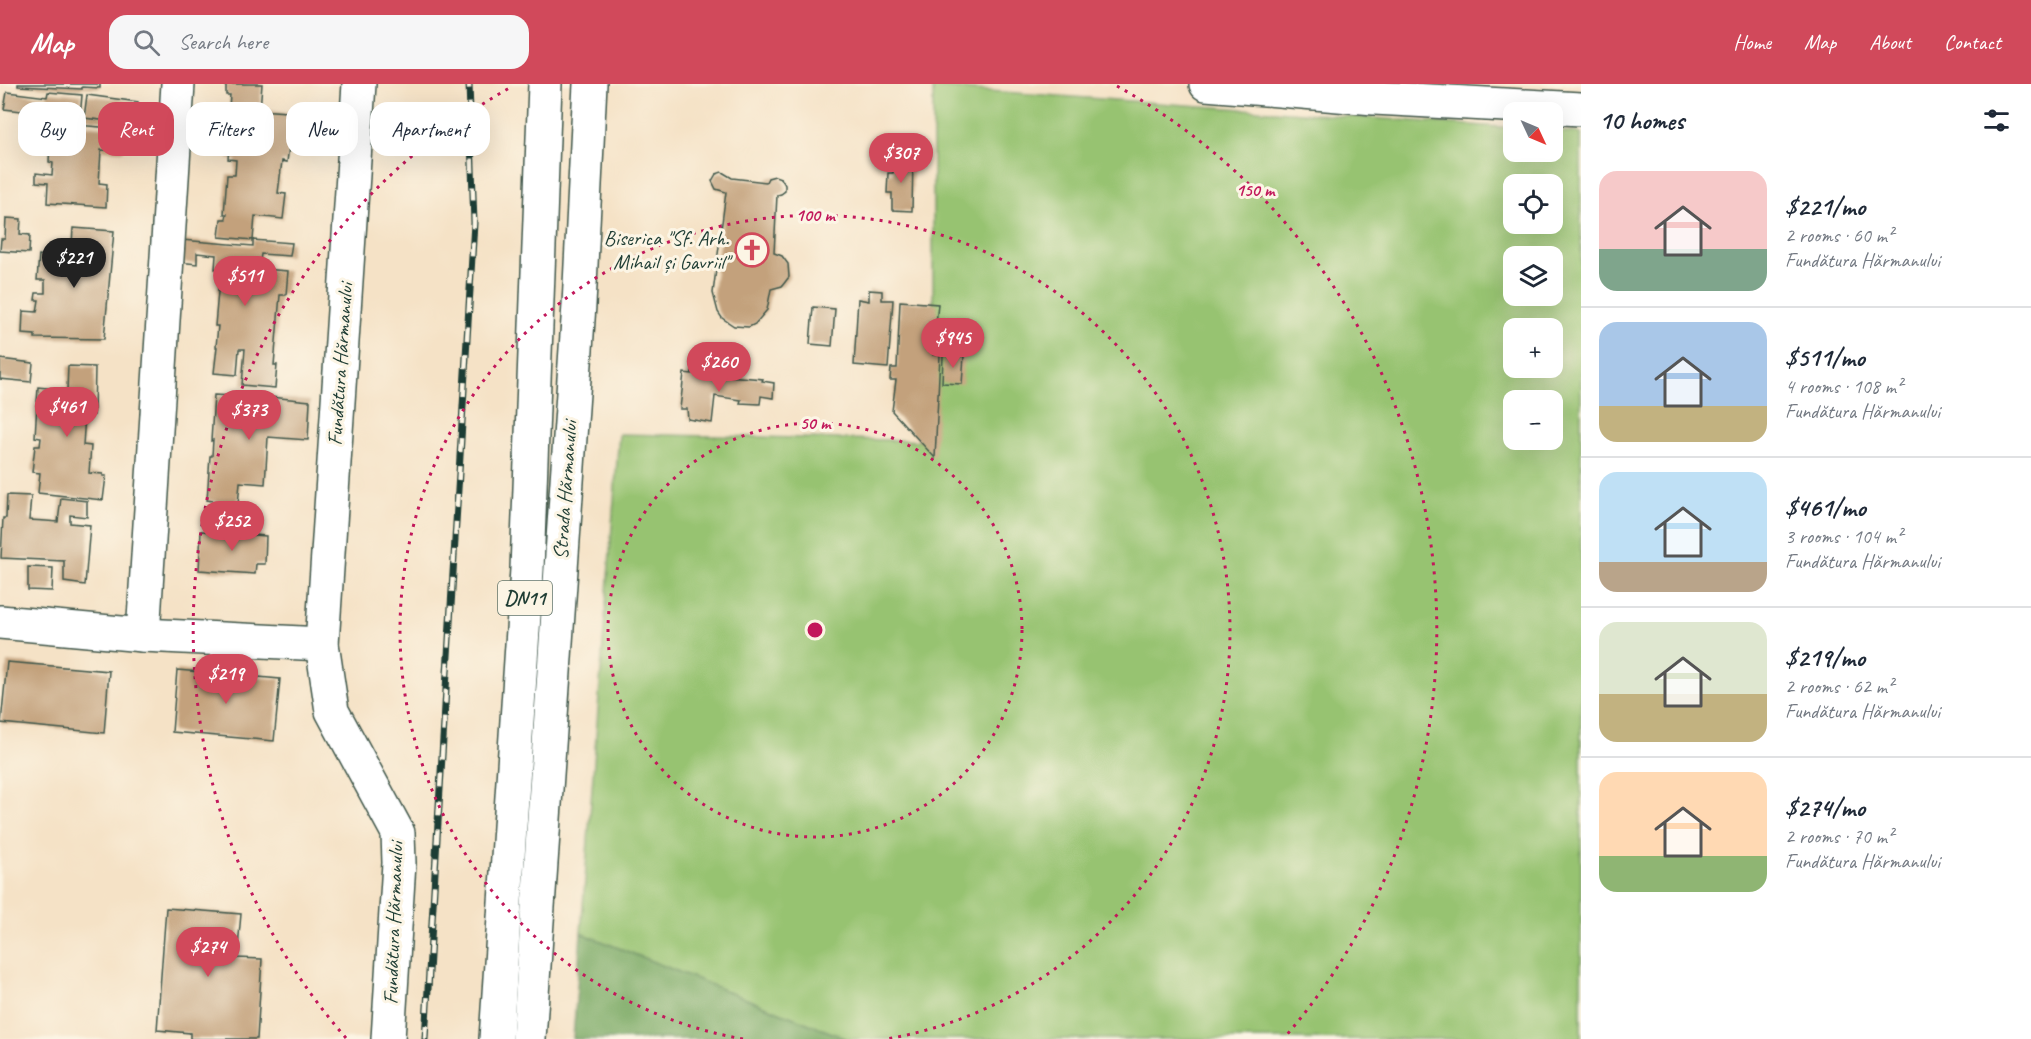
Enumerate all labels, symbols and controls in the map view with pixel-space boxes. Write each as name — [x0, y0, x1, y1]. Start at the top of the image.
search box — [109, 15, 529, 69]
text: Map — [30, 25, 73, 60]
icon: search — [130, 26, 163, 59]
text: Search here — [178, 28, 268, 56]
text: Home — [1733, 29, 1771, 55]
text: Map — [1804, 29, 1836, 55]
text: About — [1869, 29, 1911, 55]
text: Contact — [1944, 29, 2001, 55]
chip: Buy — [18, 102, 86, 156]
chip: Rent — [98, 102, 174, 156]
chip: Filters — [186, 102, 274, 156]
chip: New — [286, 102, 358, 156]
chip: Apartment — [370, 102, 490, 156]
north arrow — [1503, 102, 1563, 162]
map controls — [1503, 102, 1563, 450]
text: 10 homes — [1599, 104, 1684, 137]
icon: filters — [1980, 104, 2013, 137]
pin: $307 — [865, 133, 937, 184]
text: $307 — [883, 140, 919, 165]
button: locate — [1503, 174, 1563, 234]
text: 150 m — [1236, 179, 1276, 201]
text: $221/mo — [1785, 190, 1865, 223]
icon: home — [1647, 195, 1719, 267]
text: 100 m — [796, 204, 836, 226]
text: 2 rooms · 60 m² — [1785, 223, 1893, 248]
place label: Biserica "Sf. Arh. Mihail și Gavriil" — [604, 225, 733, 275]
church icon: Biserica "Sf. Arh. Mihail și Gavriil" — [734, 232, 770, 268]
pin: $221 — [38, 238, 110, 289]
text: $221 — [56, 245, 92, 270]
button: layers — [1503, 246, 1563, 306]
text: Fundătura Hărmanului — [1785, 248, 1940, 273]
pin: $511 — [209, 256, 281, 307]
text: $511 — [227, 263, 263, 288]
street label: Fundătura Hărmanului — [321, 279, 359, 446]
pin: $945 — [917, 318, 989, 369]
button: + — [1503, 318, 1563, 378]
text: $945 — [935, 325, 971, 350]
text: $511/mo — [1785, 341, 1865, 374]
pin: $260 — [683, 342, 755, 393]
icon: home — [1647, 346, 1719, 418]
text: $260 — [701, 349, 737, 374]
text: 4 rooms · 108 m² — [1785, 374, 1902, 399]
pin: $461 — [31, 387, 103, 438]
pin: $373 — [213, 390, 285, 441]
button: − — [1503, 390, 1563, 450]
text: $461 — [49, 394, 85, 419]
text: $373 — [231, 397, 267, 422]
text: Fundătura Hărmanului — [1785, 399, 1940, 424]
text: 50 m — [800, 412, 832, 434]
street label: Strada Hărmanului — [547, 417, 583, 560]
text: $461/mo — [1785, 491, 1866, 524]
icon: home — [1647, 496, 1719, 568]
pin: $252 — [196, 501, 268, 552]
text: $252 — [214, 508, 250, 533]
text: 3 rooms · 104 m² — [1785, 524, 1902, 549]
text: Fundătura Hărmanului — [1785, 549, 1940, 574]
road number: DN11 — [498, 581, 552, 615]
centre of rings — [805, 620, 825, 640]
text: $219/mo — [1785, 641, 1865, 674]
icon: home — [1647, 646, 1719, 718]
pin: $219 — [190, 654, 262, 705]
text: $219 — [208, 661, 244, 686]
text: 2 rooms · 62 m² — [1785, 674, 1893, 699]
text: Fundătura Hărmanului — [1785, 699, 1940, 724]
text: $274/mo — [1785, 791, 1865, 824]
icon: home — [1647, 796, 1719, 868]
text: 2 rooms · 70 m² — [1785, 824, 1893, 849]
street label: Fundătura Hărmanului — [377, 838, 409, 1005]
text: Fundătura Hărmanului — [1785, 849, 1940, 874]
pin: $274 — [172, 927, 244, 978]
text: $274 — [190, 934, 226, 959]

